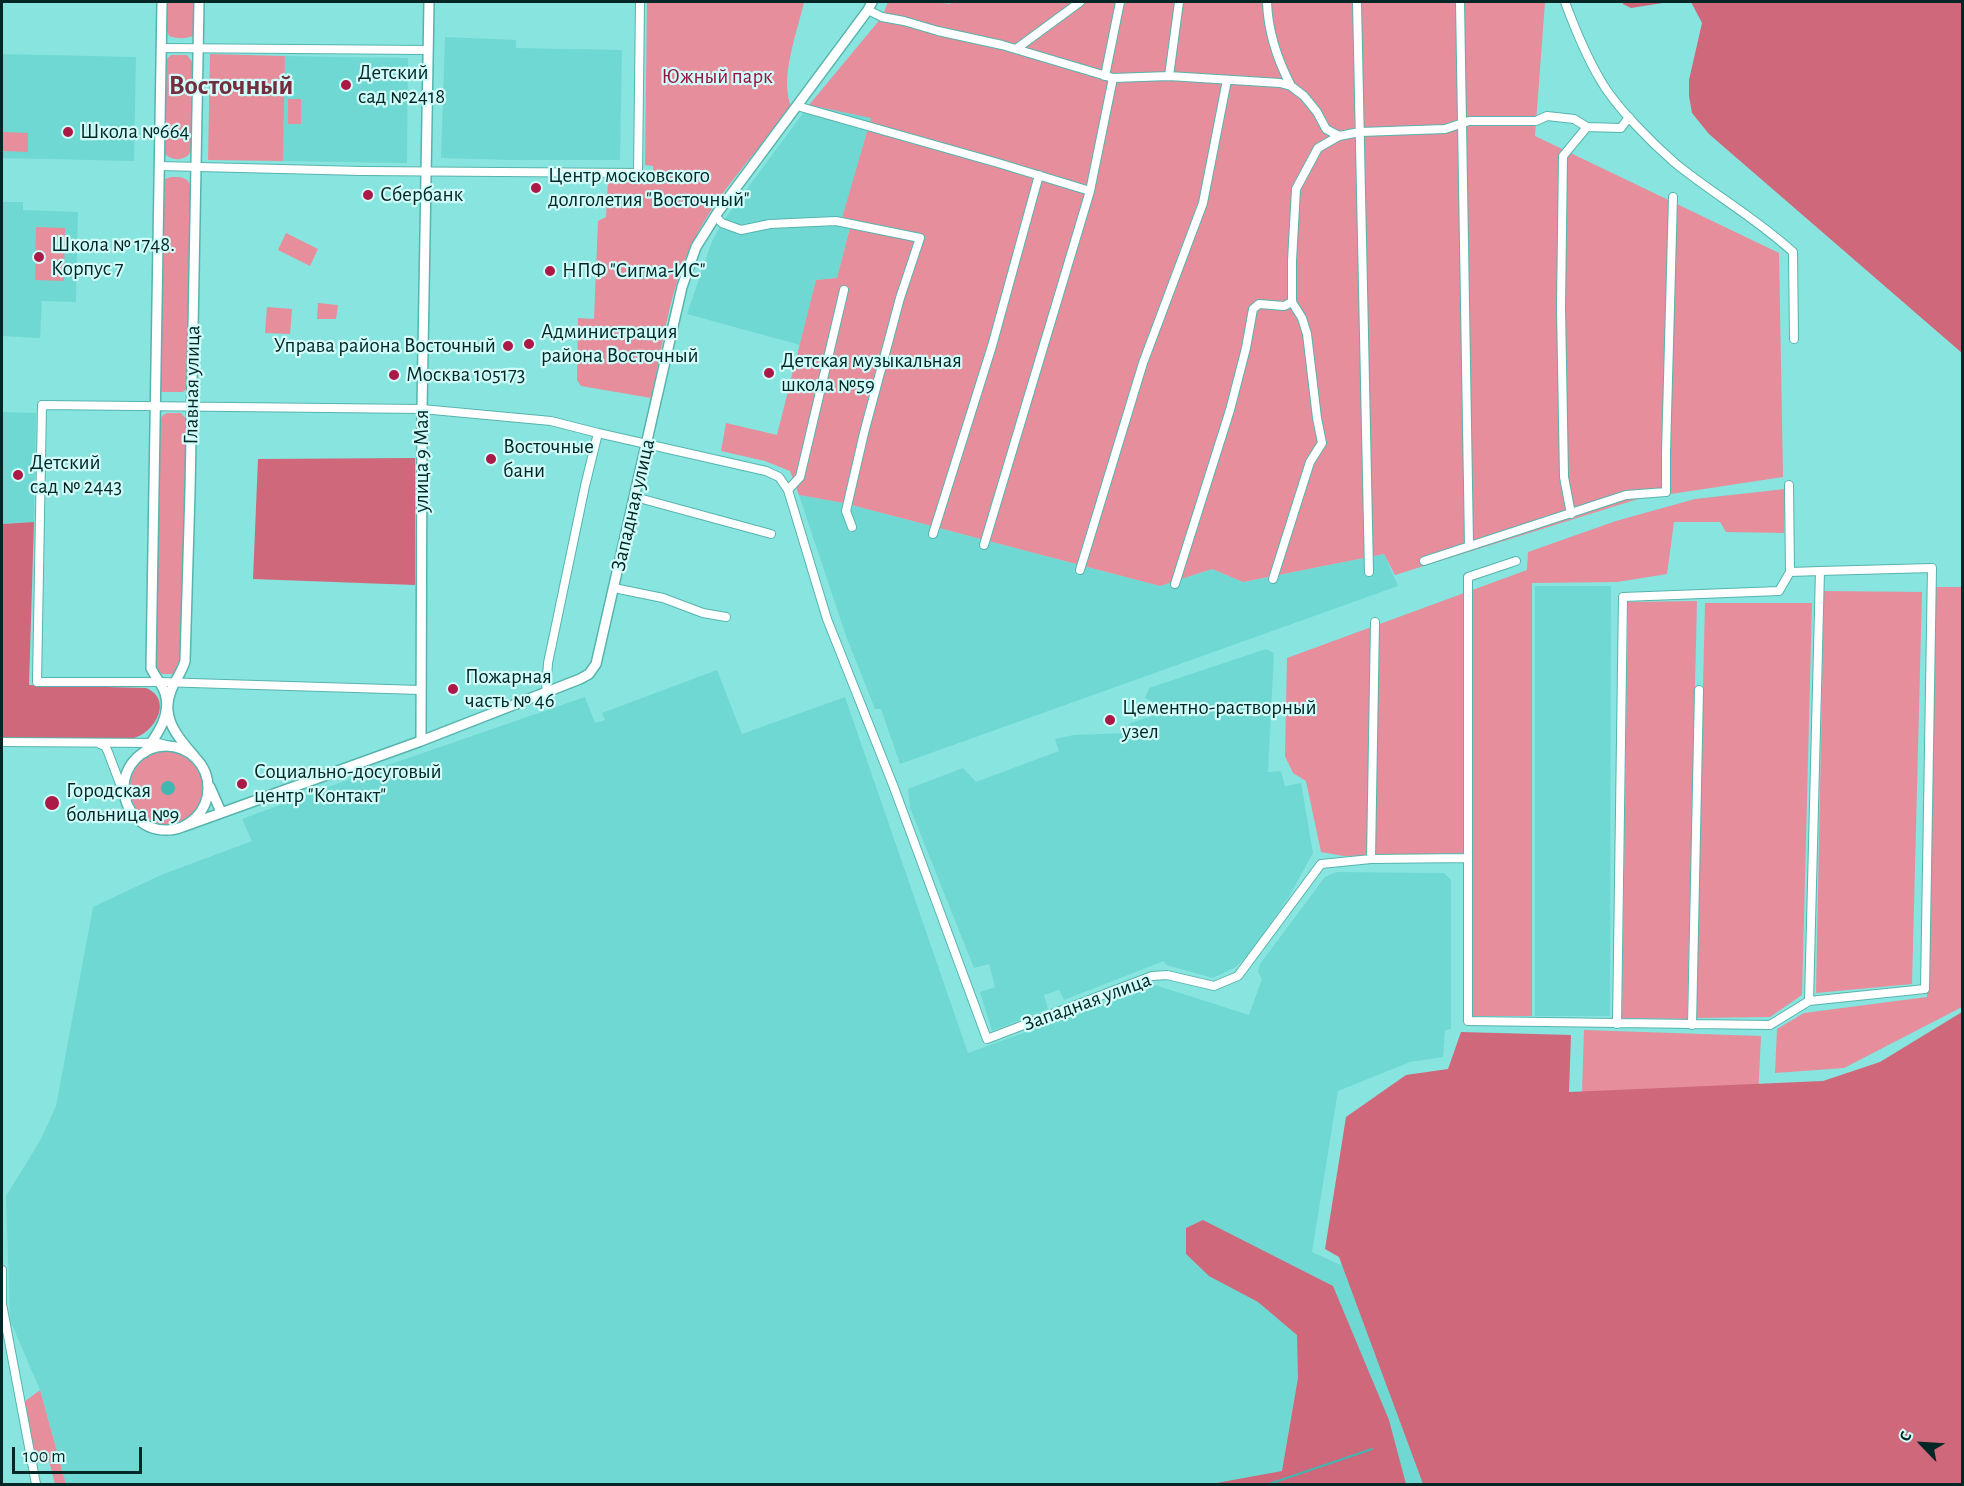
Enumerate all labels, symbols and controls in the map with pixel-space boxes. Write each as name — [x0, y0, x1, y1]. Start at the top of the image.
place label: Детский сад №2418 — [358, 60, 445, 110]
park label: Южный парк — [661, 64, 773, 90]
district label: Восточный — [169, 70, 293, 102]
marker: Детский сад №2418 — [339, 78, 353, 92]
place label: Школа №664 — [80, 119, 190, 145]
marker: Школа №664 — [61, 125, 75, 139]
place label: Центр московского долголетия "Восточный" — [548, 163, 750, 213]
marker: Центр московского долголетия "Восточный" — [529, 181, 543, 195]
place label: Сбербанк — [380, 182, 463, 208]
marker: Сбербанк — [361, 188, 375, 202]
place label: Школа № 1748. Корпус 7 — [51, 232, 175, 282]
marker: Школа № 1748. Корпус 7 — [32, 250, 46, 264]
place label: НПФ "Сигма-ИС" — [562, 258, 706, 284]
marker: НПФ "Сигма-ИС" — [543, 264, 557, 278]
place label: Администрация района Восточный — [541, 319, 699, 369]
street label: Главная улица — [178, 325, 206, 445]
place label: Управа района Восточный — [274, 333, 496, 359]
marker: Администрация района Восточный — [522, 337, 536, 351]
marker: Управа района Восточный — [501, 339, 515, 353]
place label: Детская музыкальная школа №59 — [781, 348, 962, 398]
place label: Москва 105173 — [406, 362, 525, 388]
marker: Детская музыкальная школа №59 — [762, 366, 776, 380]
marker: Москва 105173 — [387, 368, 401, 382]
street label: улица 9 Мая — [409, 410, 435, 512]
place label: Восточные бани — [503, 434, 594, 484]
street label: Западная улица — [606, 436, 660, 574]
place label: Детский сад № 2443 — [30, 450, 122, 500]
marker: Восточные бани — [484, 452, 498, 466]
marker: Детский сад № 2443 — [11, 468, 25, 482]
place label: Пожарная часть № 46 — [465, 664, 555, 714]
marker: Пожарная часть № 46 — [446, 682, 460, 696]
place label: Цементно-растворный узел — [1122, 695, 1317, 745]
marker: Цементно-растворный узел — [1103, 713, 1117, 727]
place label: Социально-досуговый центр "Контакт" — [254, 759, 442, 809]
marker: Социально-досуговый центр "Контакт" — [235, 777, 249, 791]
place label: Городская больница №9 — [66, 778, 179, 828]
marker: Городская больница №9 — [43, 794, 61, 812]
street label: Западная улица — [1019, 967, 1155, 1037]
north arrow — [1892, 1414, 1952, 1474]
text: С — [1897, 1429, 1915, 1444]
scale bar — [15, 1435, 146, 1473]
text: 100 m — [23, 1448, 66, 1466]

